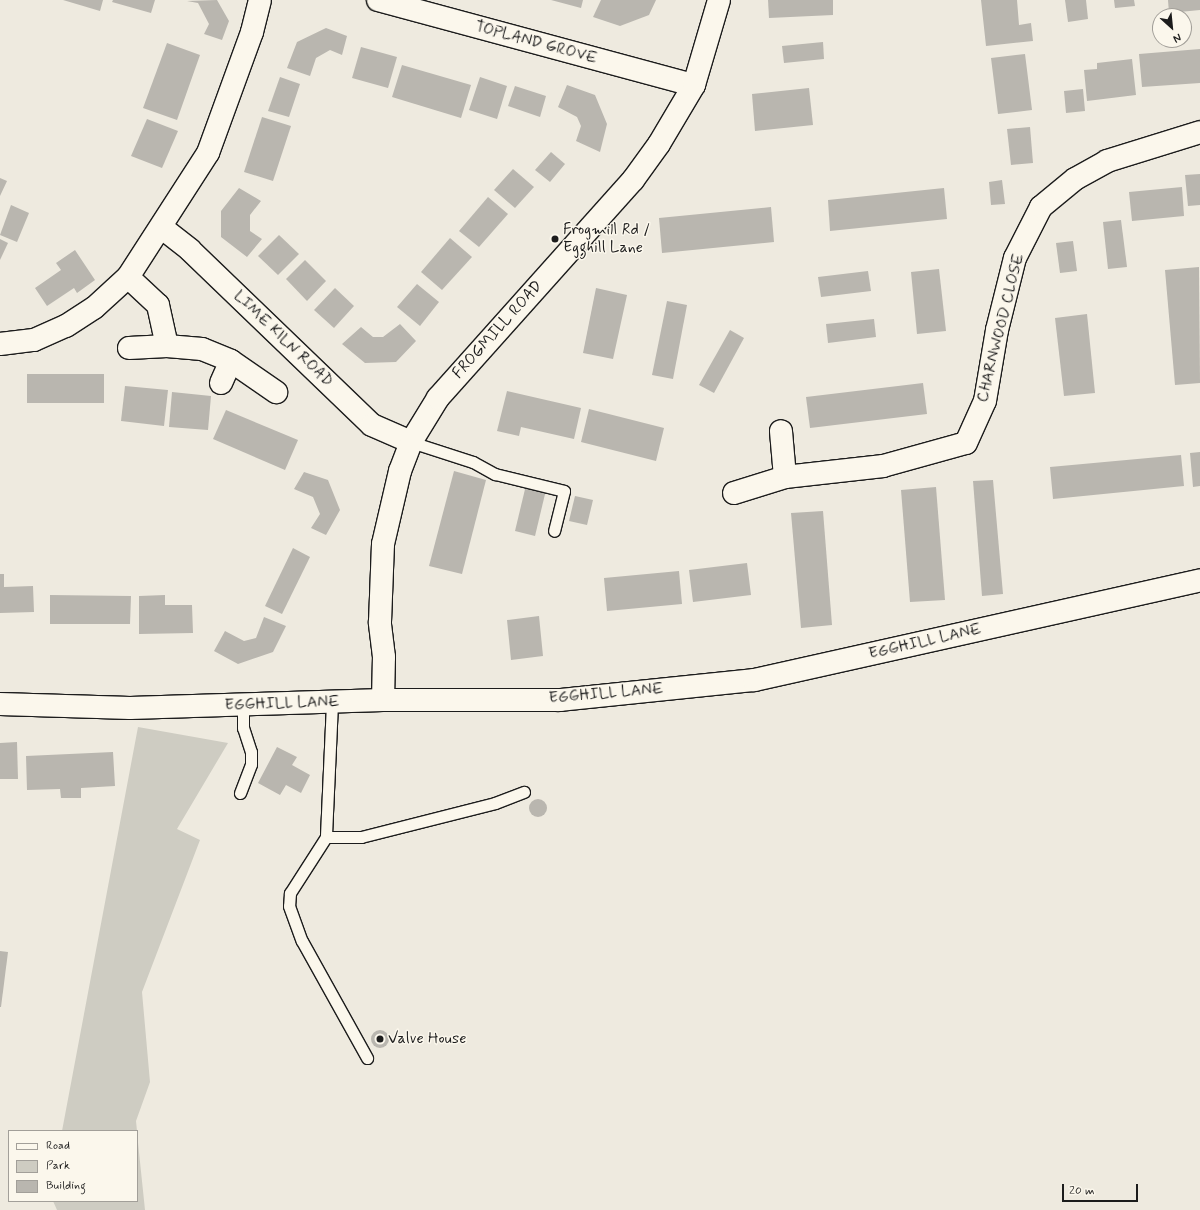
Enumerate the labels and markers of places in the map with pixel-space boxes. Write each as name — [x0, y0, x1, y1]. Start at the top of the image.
place label: Frogmill Rd / Egghill Lane — [563, 220, 650, 258]
marker: Frogmill Rd / Egghill Lane — [550, 234, 560, 244]
place label: Valve House — [388, 1029, 466, 1049]
marker: Valve House — [375, 1034, 385, 1044]

